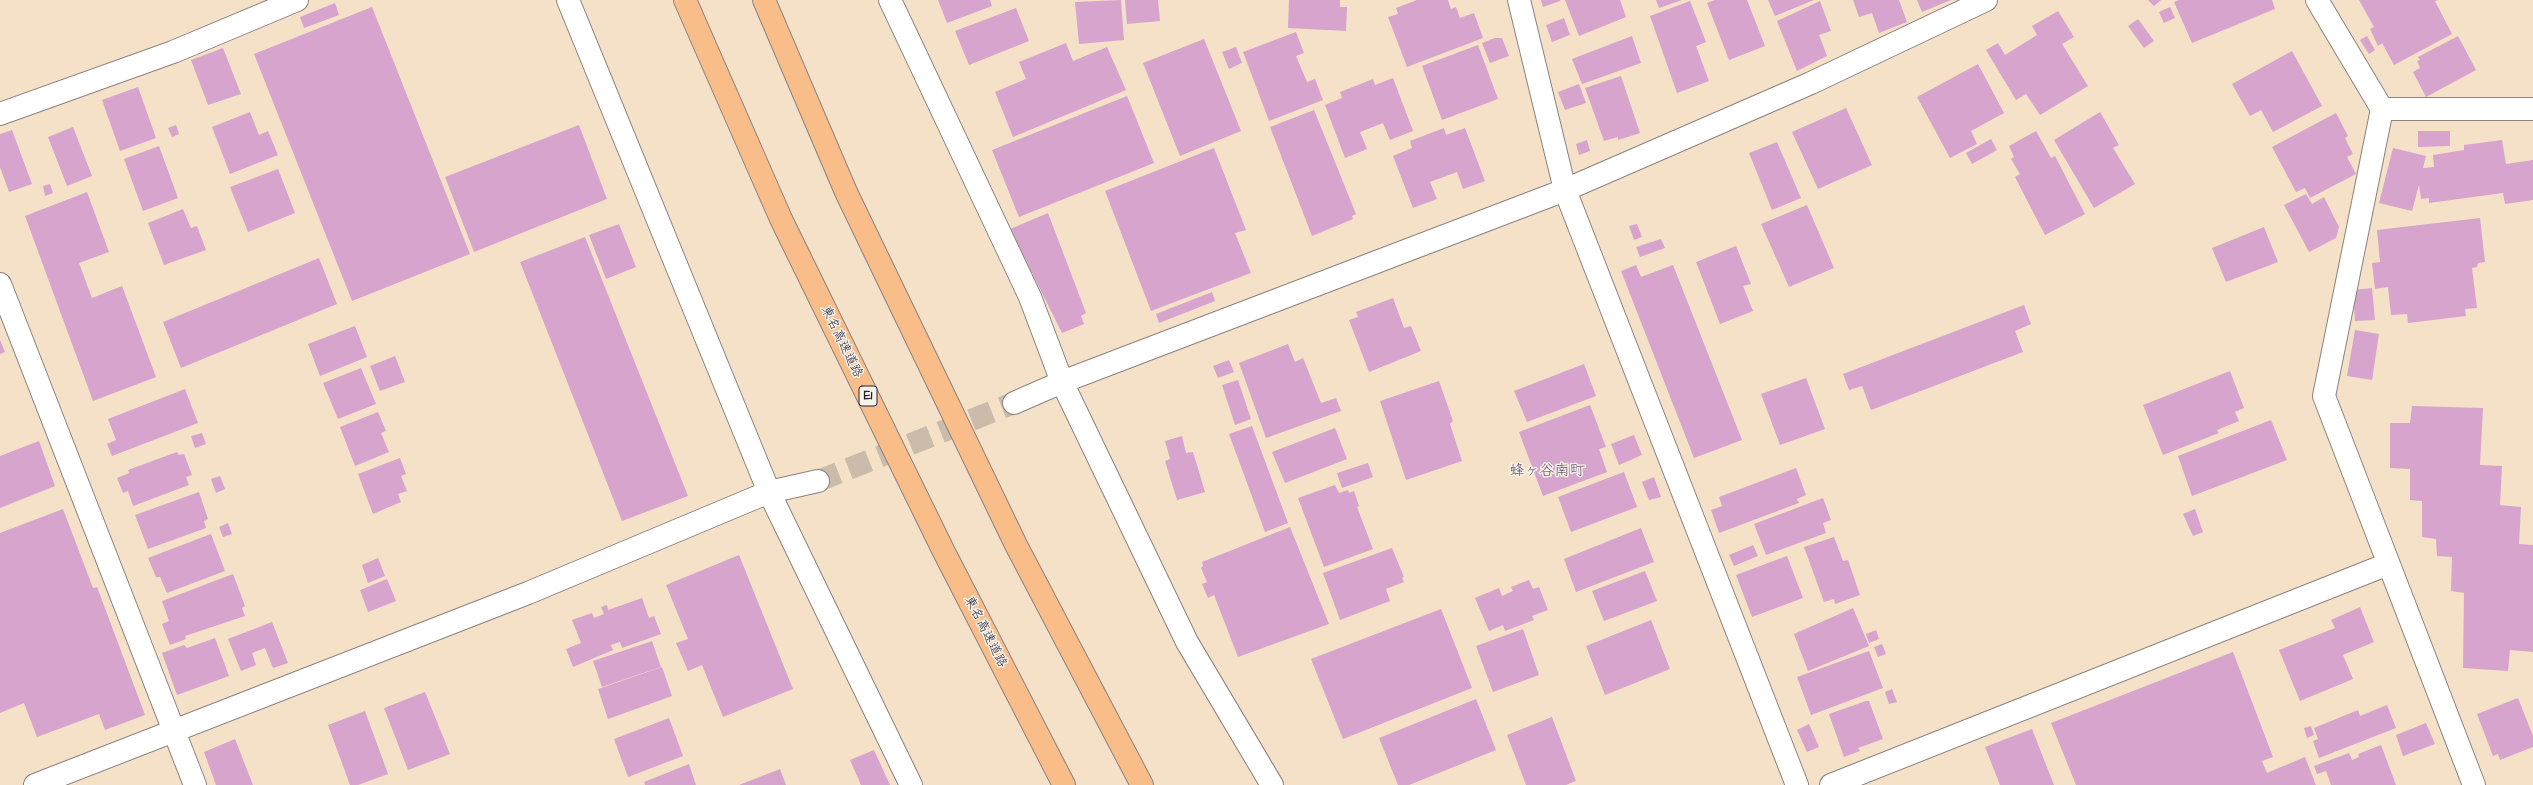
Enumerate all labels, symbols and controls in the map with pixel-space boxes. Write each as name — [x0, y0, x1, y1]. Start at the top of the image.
street label: 東名高速道路 — [817, 304, 865, 380]
road number: E1 — [859, 386, 877, 406]
district label: 蜂ヶ谷南町 — [1510, 463, 1584, 481]
street label: 東名高速道路 — [960, 594, 1010, 670]

